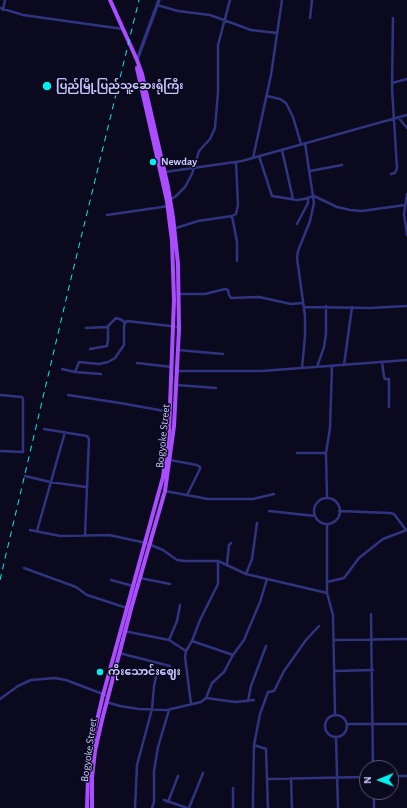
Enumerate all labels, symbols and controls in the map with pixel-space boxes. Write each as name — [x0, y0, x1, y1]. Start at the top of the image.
place label: ပြည်မြို့ပြည်သူ့ဆေးရုံကြီး — [56, 79, 183, 93]
marker: ပြည်မြို့ပြည်သူ့ဆေးရုံကြီး — [41, 80, 53, 92]
place label: Newday — [161, 155, 197, 169]
marker: Newday — [148, 157, 158, 167]
street label: Bogyoke Street — [153, 403, 173, 469]
place label: ကိုးသောင်းဈေး — [108, 665, 181, 679]
marker: ကိုးသောင်းဈေး — [95, 667, 105, 677]
street label: Bogyoke Street — [78, 717, 100, 783]
north arrow — [359, 760, 399, 800]
text: N — [362, 776, 373, 784]

